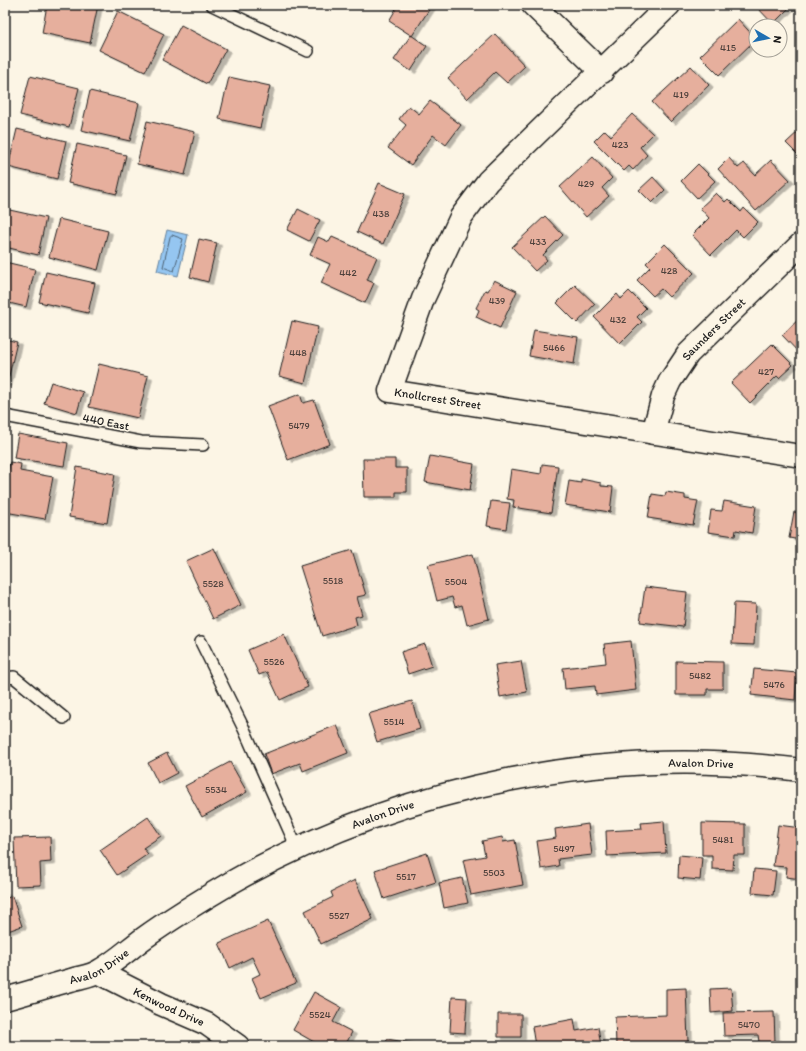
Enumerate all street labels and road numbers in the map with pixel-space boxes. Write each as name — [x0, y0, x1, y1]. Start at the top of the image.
street label: Saunders Street — [679, 295, 749, 363]
street label: Knollcrest Street — [393, 385, 483, 412]
street label: 440 East — [81, 411, 131, 433]
street label: Avalon Drive — [668, 756, 734, 771]
street label: Avalon Drive — [350, 797, 416, 832]
street label: Avalon Drive — [68, 945, 132, 987]
street label: Kenwood Drive — [131, 984, 207, 1029]

